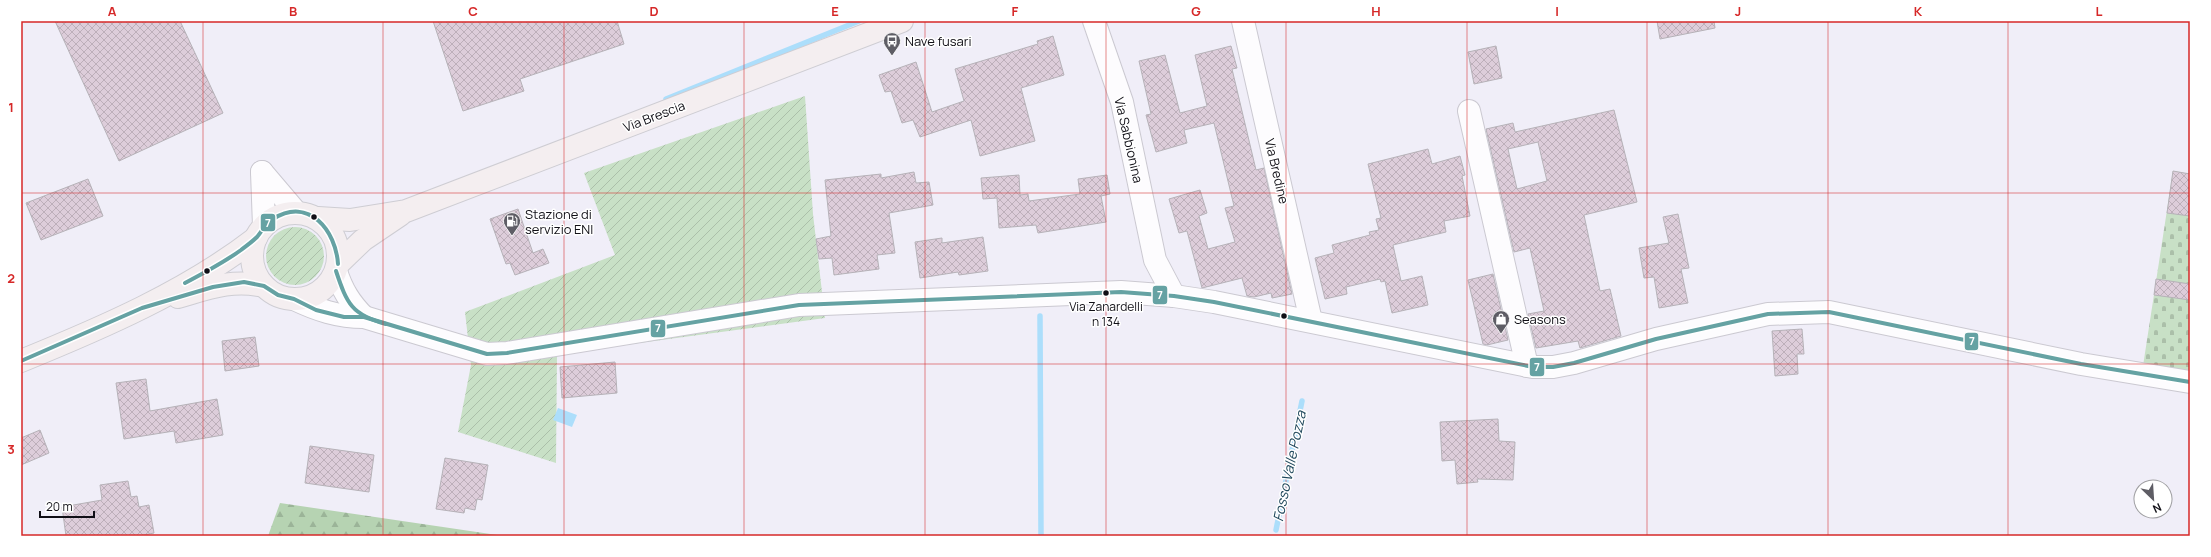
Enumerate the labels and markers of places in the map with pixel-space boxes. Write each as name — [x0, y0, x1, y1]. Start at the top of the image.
bus stop icon: Nave fusari — [882, 31, 902, 56]
place label: Nave fusari — [905, 32, 972, 50]
place label: Stazione di servizio ENI — [525, 205, 593, 238]
fuel station icon: Stazione di servizio ENI — [502, 211, 522, 236]
unlabelled marker — [309, 212, 319, 222]
unlabelled marker — [202, 266, 212, 276]
marker: Via Zanardelli n 134 — [1101, 288, 1111, 298]
place label: Via Zanardelli n 134 — [1069, 298, 1143, 330]
shop icon: Seasons — [1491, 309, 1511, 334]
place label: Seasons — [1514, 310, 1566, 328]
unlabelled marker — [1279, 311, 1289, 321]

